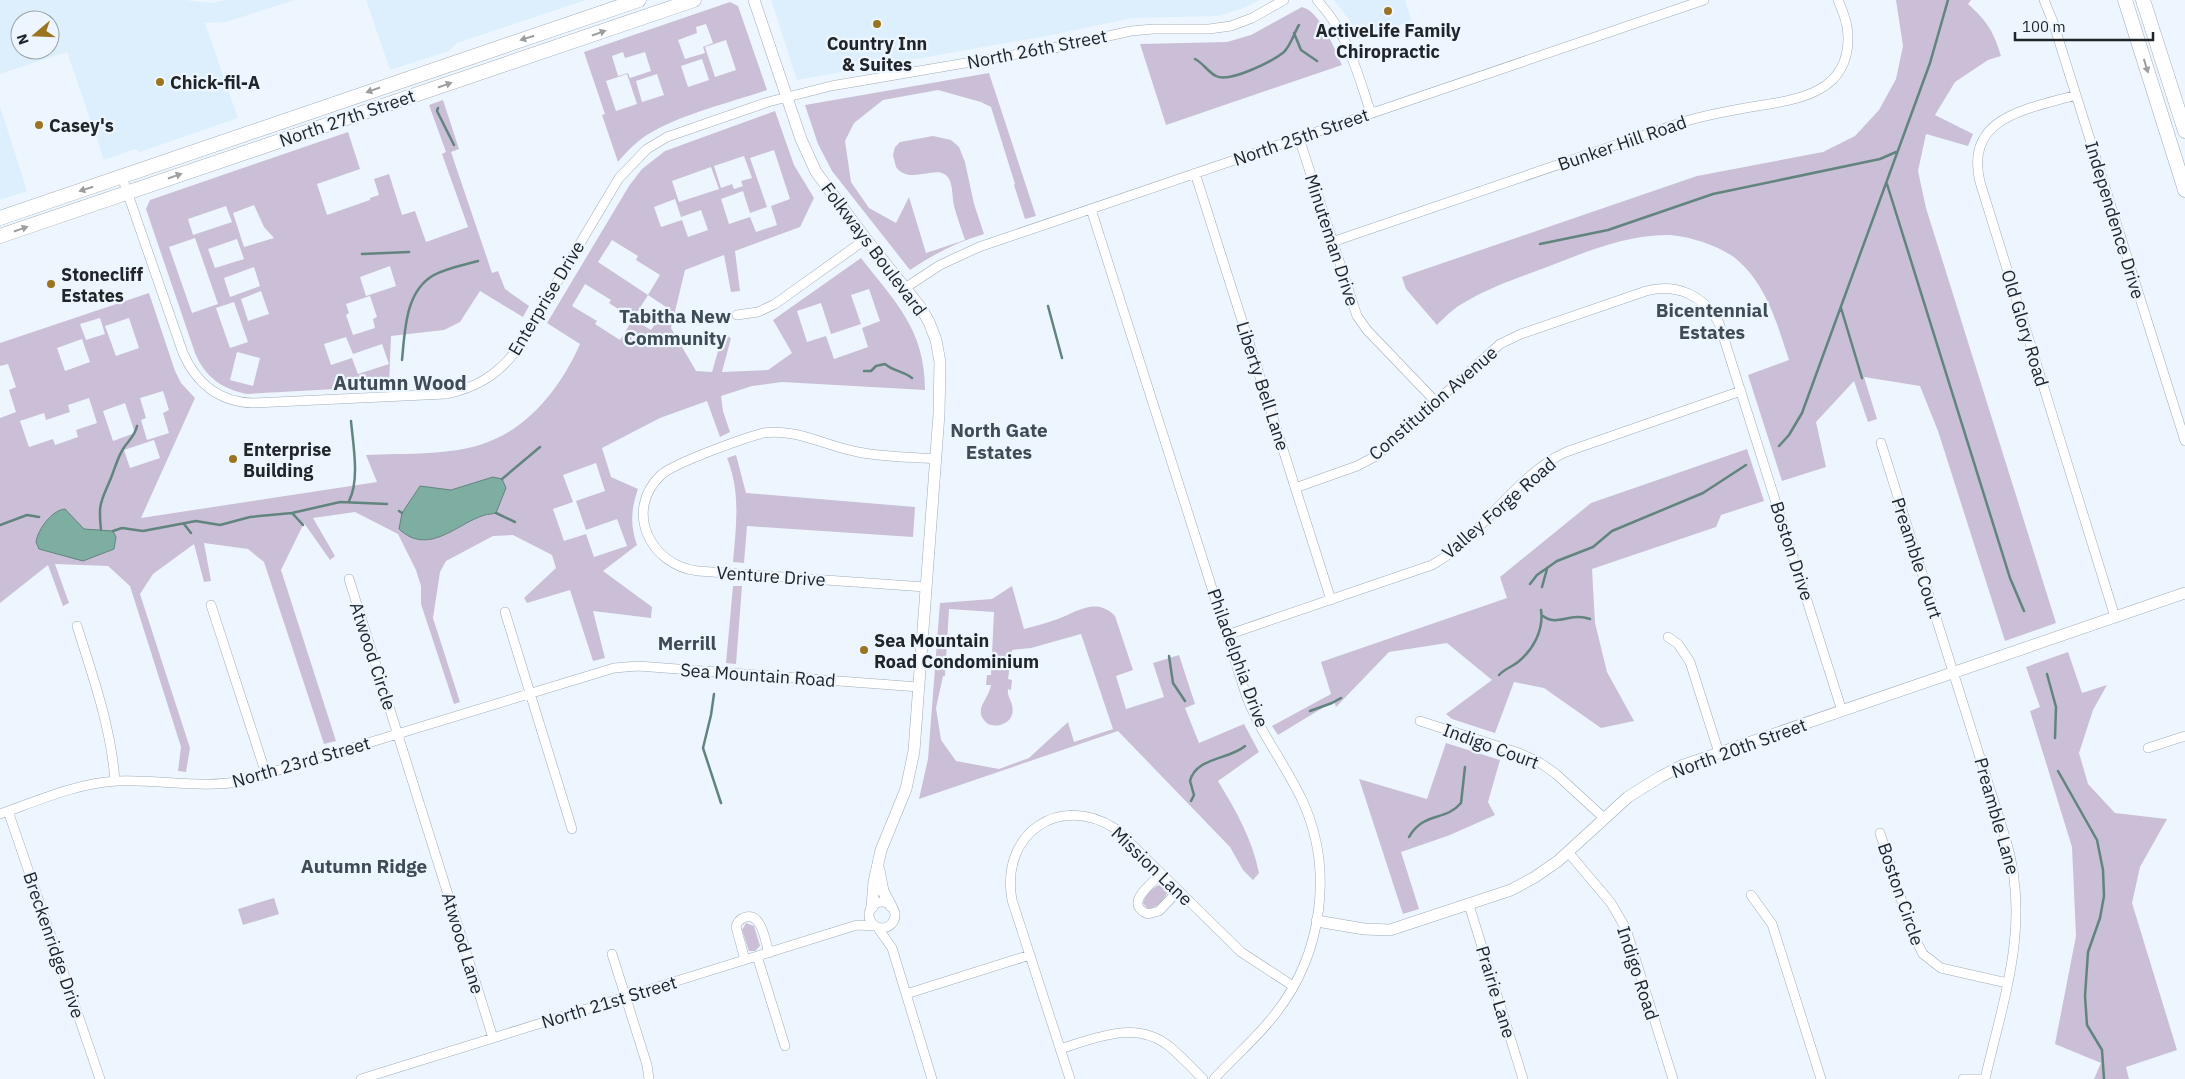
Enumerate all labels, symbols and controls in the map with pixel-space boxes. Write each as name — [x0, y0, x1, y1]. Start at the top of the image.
marker: ActiveLife Family Chiropractic — [1382, 5, 1394, 17]
north arrow — [10, 10, 60, 60]
scale bar — [2015, 10, 2152, 42]
text: 100 m — [2022, 17, 2066, 36]
marker: Country Inn & Suites — [871, 18, 883, 30]
place label: ActiveLife Family Chiropractic — [1315, 19, 1461, 63]
street label: North 26th Street — [965, 24, 1109, 74]
one-way arrow — [591, 28, 606, 36]
text: N — [13, 32, 33, 47]
place label: Country Inn & Suites — [827, 32, 927, 76]
one-way arrow — [519, 34, 534, 42]
one-way arrow — [2143, 59, 2150, 74]
place label: Chick-fil-A — [170, 71, 260, 94]
marker: Chick-fil-A — [154, 76, 166, 88]
one-way arrow — [437, 81, 452, 88]
street label: North 27th Street — [276, 84, 418, 152]
one-way arrow — [365, 86, 380, 94]
street label: North 25th Street — [1230, 103, 1372, 171]
street label: Bunker Hill Road — [1555, 110, 1689, 176]
place label: Casey's — [49, 114, 114, 137]
marker: Casey's — [33, 119, 45, 131]
street label: Independence Drive — [2080, 138, 2150, 302]
street label: Minuteman Drive — [1300, 171, 1364, 309]
one-way arrow — [168, 172, 183, 180]
street label: Folkways Boulevard — [816, 178, 932, 320]
one-way arrow — [78, 185, 93, 193]
one-way arrow — [13, 225, 28, 232]
street label: Enterprise Drive — [503, 236, 589, 359]
place label: Stonecliff Estates — [61, 263, 143, 307]
street label: Old Glory Road — [1996, 267, 2054, 389]
marker: Stonecliff Estates — [45, 278, 57, 290]
district label: Bicentennial Estates — [1656, 298, 1768, 344]
district label: Tabitha New Community — [619, 304, 731, 350]
street label: Liberty Bell Lane — [1231, 319, 1295, 454]
street label: Constitution Avenue — [1364, 341, 1502, 465]
district label: Autumn Wood — [333, 369, 467, 396]
district label: North Gate Estates — [950, 418, 1048, 464]
place label: Enterprise Building — [243, 438, 331, 482]
street label: Valley Forge Road — [1437, 452, 1561, 564]
marker: Enterprise Building — [227, 453, 239, 465]
street label: Preamble Court — [1887, 494, 1947, 622]
street label: Boston Drive — [1765, 498, 1819, 604]
street label: Venture Drive — [716, 561, 827, 591]
street label: Philadelphia Drive — [1202, 585, 1274, 731]
street label: Atwood Circle — [345, 599, 401, 713]
place label: Sea Mountain Road Condominium — [874, 629, 1039, 673]
district label: Merrill — [658, 631, 716, 655]
marker: Sea Mountain Road Condominium — [858, 644, 870, 656]
street label: Sea Mountain Road — [680, 658, 836, 692]
street label: North 20th Street — [1668, 713, 1810, 783]
street label: Indigo Court — [1440, 718, 1542, 774]
street label: North 23rd Street — [229, 731, 373, 793]
street label: Preamble Lane — [1969, 755, 2025, 877]
street label: Mission Lane — [1106, 821, 1198, 911]
street label: Boston Circle — [1873, 840, 1929, 949]
district label: Autumn Ridge — [301, 854, 427, 878]
street label: Breckenridge Drive — [18, 869, 90, 1021]
street label: Atwood Lane — [437, 889, 489, 997]
street label: Indigo Road — [1612, 923, 1664, 1023]
street label: Prairie Lane — [1471, 943, 1521, 1041]
street label: North 21st Street — [538, 970, 680, 1034]

